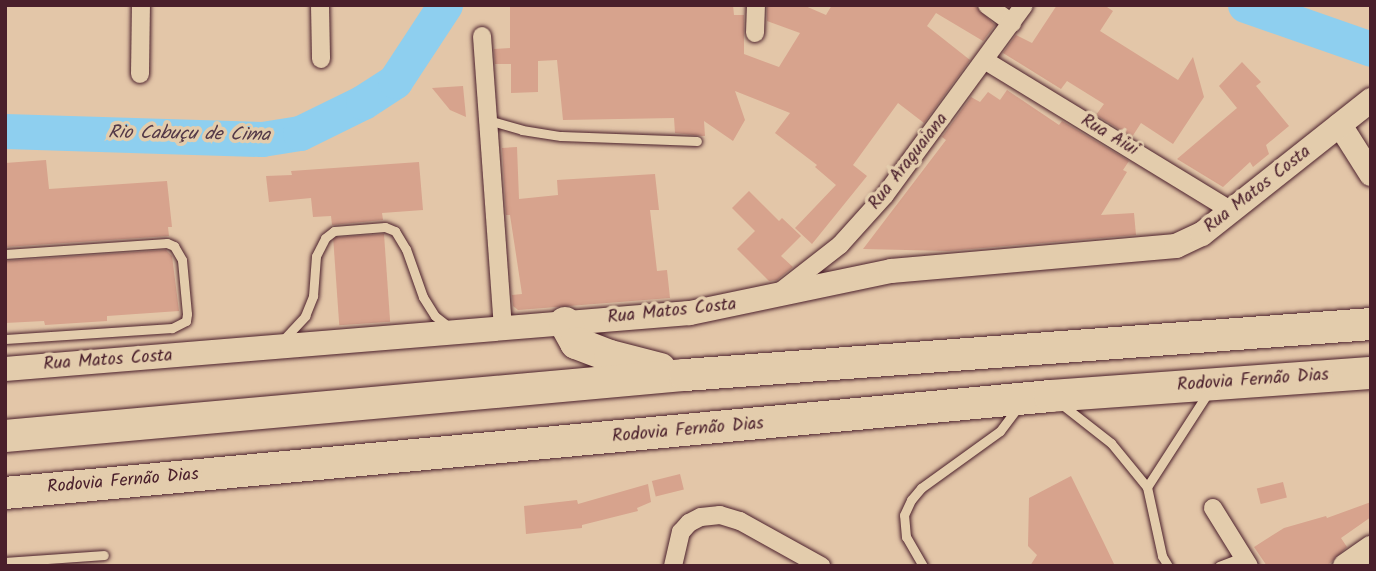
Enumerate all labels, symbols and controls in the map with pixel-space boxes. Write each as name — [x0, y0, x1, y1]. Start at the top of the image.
street label: Rua Araguaiana — [865, 109, 953, 215]
street label: Rua Aiui — [1076, 111, 1142, 161]
water label: Rio Cabuçu de Cima — [108, 122, 270, 148]
street label: Rua Matos Costa — [1200, 142, 1316, 238]
street label: Rua Matos Costa — [606, 294, 738, 330]
street label: Rua Matos Costa — [43, 346, 173, 376]
street label: Rodovia Fernão Dias — [1176, 365, 1330, 397]
street label: Rodovia Fernão Dias — [611, 414, 765, 448]
street label: Rodovia Fernão Dias — [46, 465, 200, 499]

